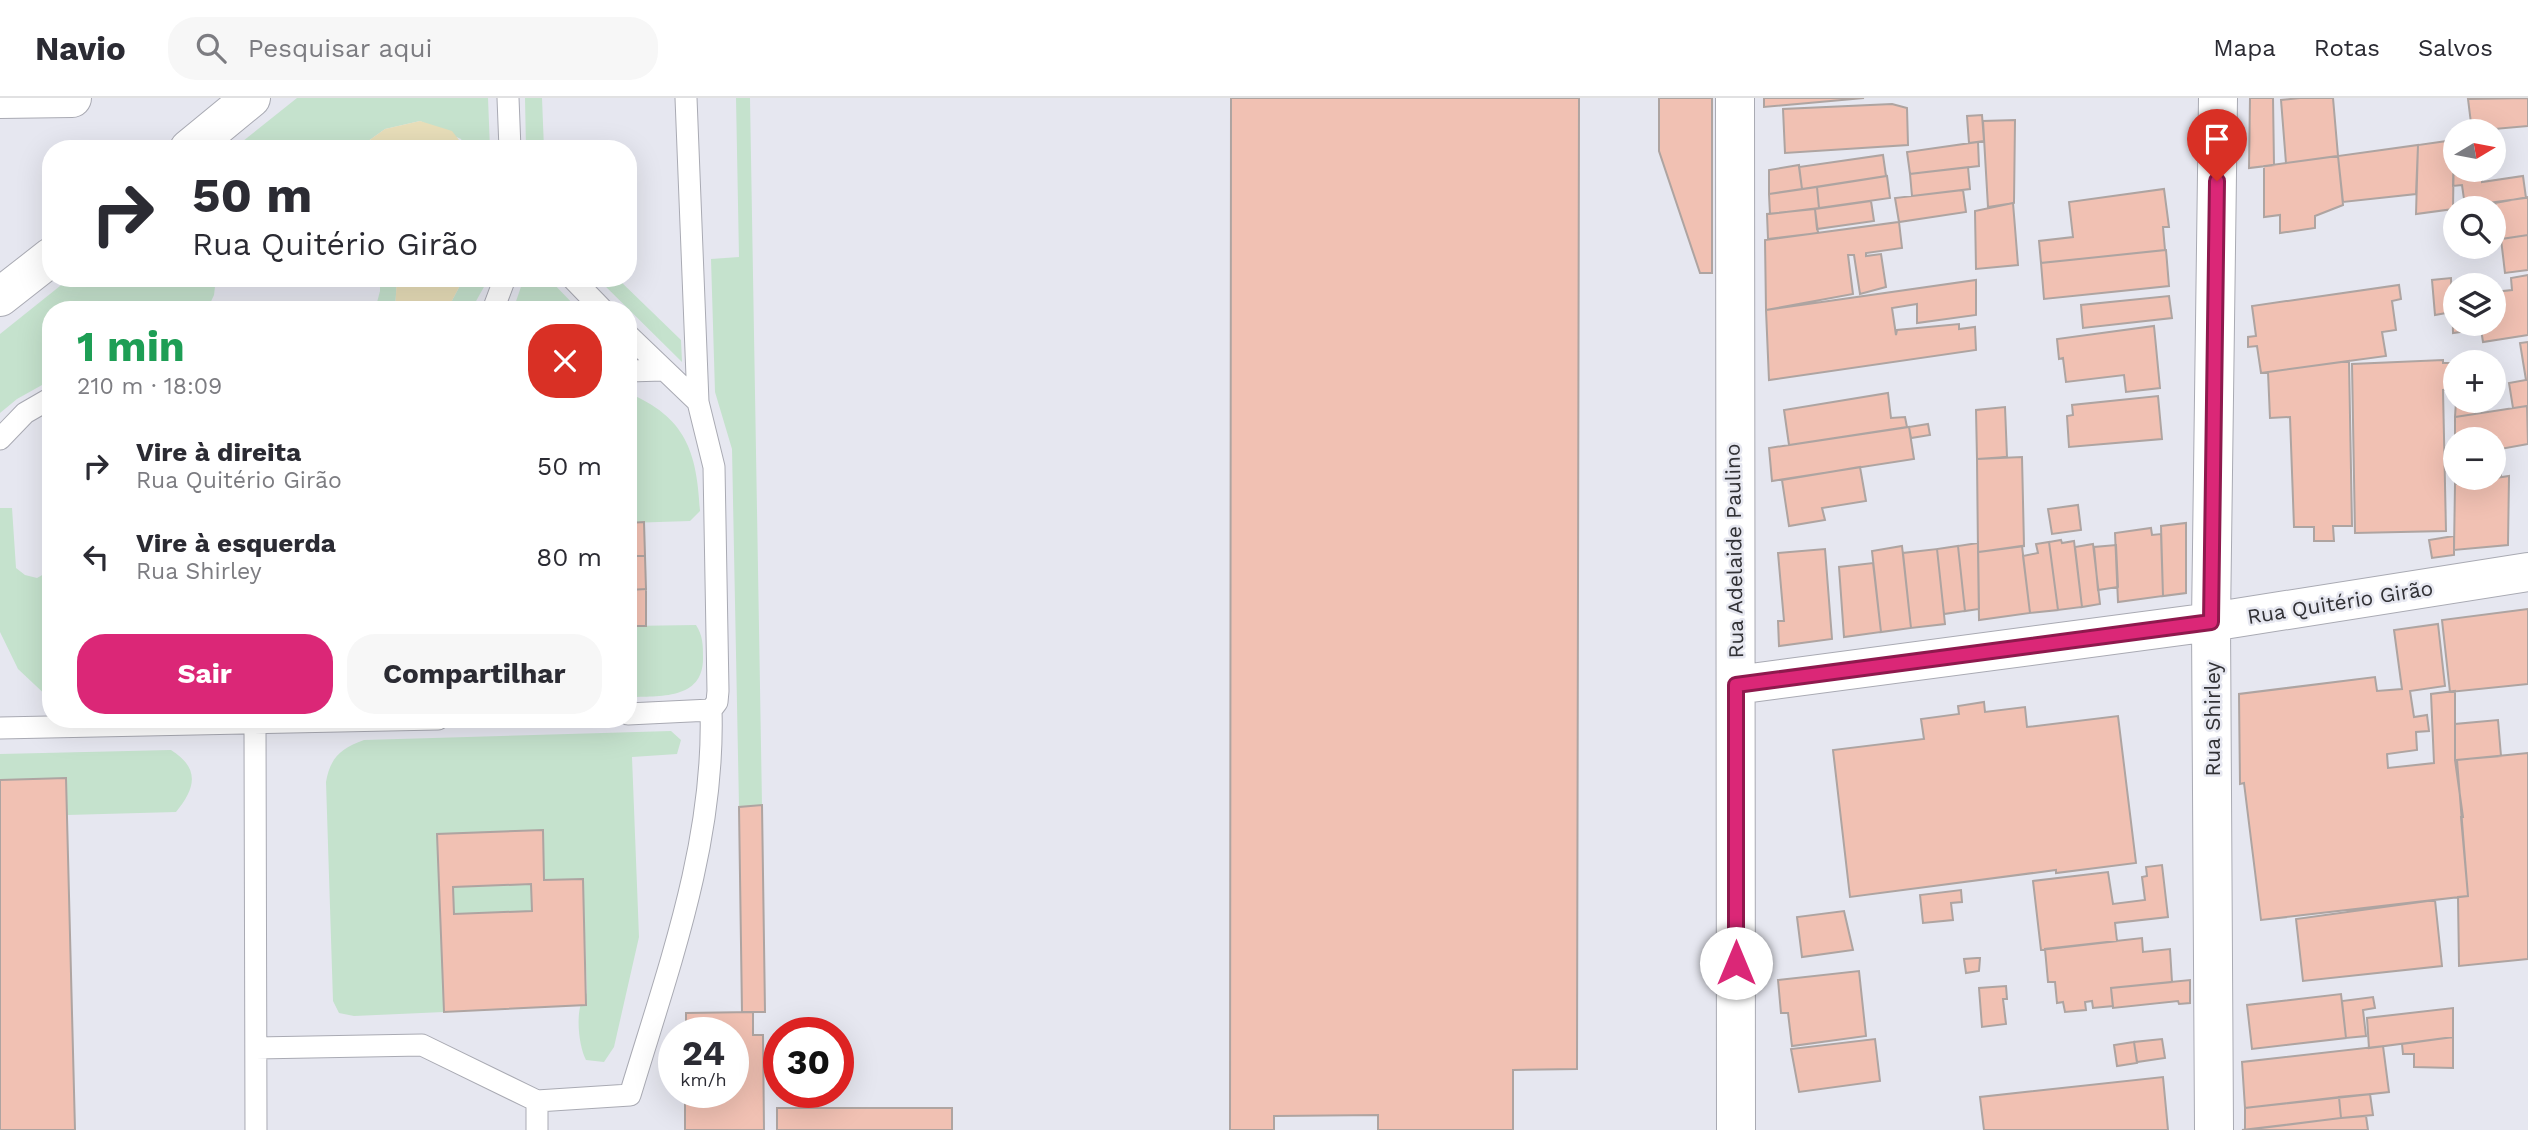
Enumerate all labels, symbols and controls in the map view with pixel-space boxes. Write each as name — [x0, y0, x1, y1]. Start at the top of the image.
search box — [168, 17, 658, 80]
text: Navio — [35, 29, 126, 68]
icon: search — [192, 29, 230, 67]
text: Pesquisar aqui — [248, 33, 433, 63]
text: Mapa — [2213, 34, 2276, 62]
text: Rotas — [2314, 34, 2380, 62]
text: Salvos — [2418, 34, 2493, 62]
pin — [2187, 109, 2247, 181]
north arrow — [2443, 119, 2506, 182]
map controls — [2443, 119, 2506, 490]
icon: arrive — [2198, 120, 2236, 158]
text: 50 m — [192, 166, 312, 224]
icon: right — [77, 168, 168, 259]
button: search — [2443, 196, 2506, 259]
text: Rua Quitério Girão — [192, 225, 478, 263]
button: layers — [2443, 273, 2506, 336]
text: 1 min — [77, 322, 185, 371]
button: close — [528, 324, 602, 398]
button: + — [2443, 350, 2506, 413]
text: 210 m · 18:09 — [77, 373, 222, 400]
button: − — [2443, 427, 2506, 490]
text: Vire à direita — [136, 437, 301, 467]
street label: Rua Adelaide Paulino — [1720, 443, 1748, 659]
icon: right — [77, 447, 115, 485]
text: 50 m — [537, 451, 602, 481]
text: Rua Quitério Girão — [136, 467, 342, 494]
text: Vire à esquerda — [136, 528, 336, 558]
icon: left — [77, 538, 115, 576]
text: 80 m — [536, 542, 602, 572]
text: Rua Shirley — [136, 558, 262, 585]
street label: Rua Quitério Girão — [2245, 575, 2435, 629]
button: Sair — [77, 634, 333, 714]
button: Compartilhar — [347, 634, 602, 714]
street label: Rua Shirley — [2200, 661, 2225, 776]
position arrow — [1699, 926, 1773, 1000]
speed limit sign: 30 — [763, 1017, 854, 1108]
text: 24 — [682, 1032, 725, 1074]
text: km/h — [680, 1069, 727, 1090]

